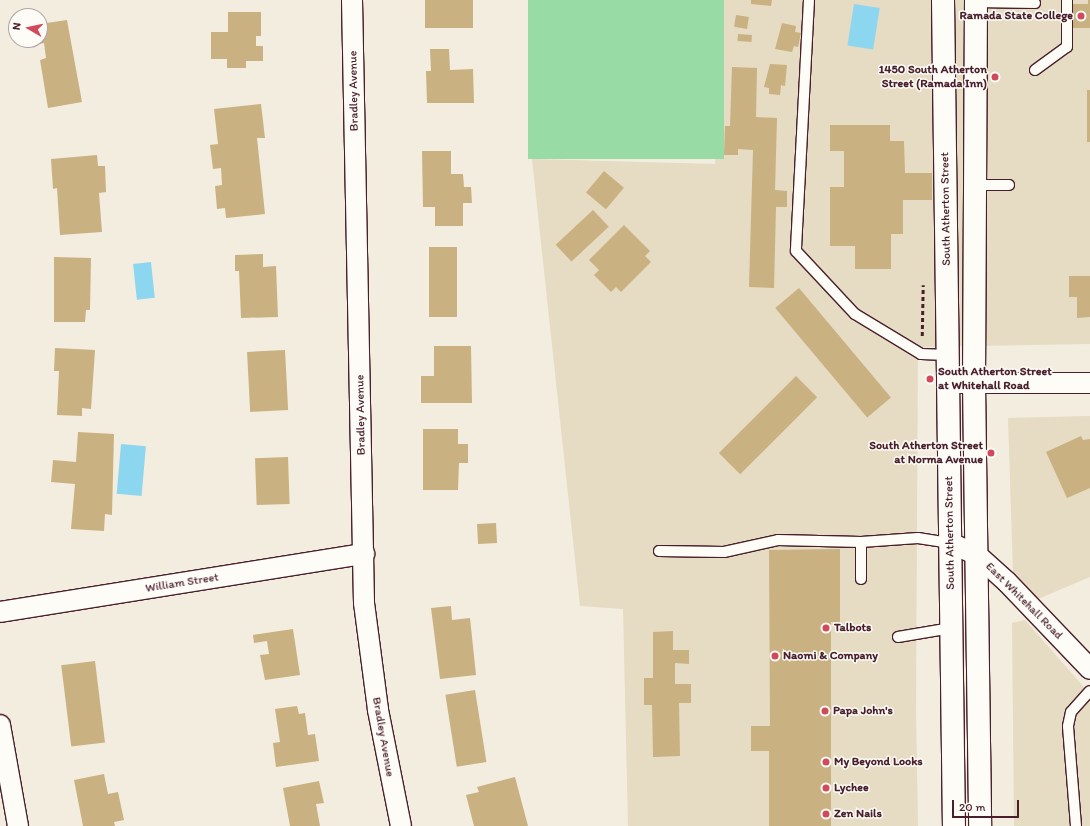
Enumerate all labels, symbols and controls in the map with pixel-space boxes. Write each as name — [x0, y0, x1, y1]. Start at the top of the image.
north arrow — [8, 8, 48, 48]
place label: Ramada State College — [959, 9, 1073, 23]
marker: Ramada State College — [1076, 11, 1086, 21]
text: N — [10, 22, 24, 31]
street label: Bradley Avenue — [346, 51, 362, 131]
place label: 1450 South Atherton Street (Ramada Inn) — [879, 63, 987, 91]
marker: 1450 South Atherton Street (Ramada Inn) — [990, 72, 1000, 82]
street label: South Atherton Street — [938, 152, 954, 266]
place label: South Atherton Street at Whitehall Road — [938, 365, 1051, 393]
marker: South Atherton Street at Whitehall Road — [925, 374, 935, 384]
street label: Bradley Avenue — [353, 375, 369, 455]
place label: South Atherton Street at Norma Avenue — [870, 439, 983, 467]
marker: South Atherton Street at Norma Avenue — [986, 448, 996, 458]
street label: South Atherton Street — [942, 476, 958, 590]
street label: East Whitehall Road — [982, 559, 1066, 643]
street label: William Street — [144, 570, 220, 596]
place label: Talbots — [834, 621, 871, 635]
marker: Talbots — [821, 623, 831, 633]
place label: Naomi & Company — [783, 649, 878, 663]
marker: Naomi & Company — [770, 651, 780, 661]
street label: Bradley Avenue — [369, 696, 397, 778]
place label: Papa John's — [833, 704, 893, 718]
marker: Papa John's — [820, 706, 830, 716]
place label: My Beyond Looks — [834, 755, 922, 769]
marker: My Beyond Looks — [821, 757, 831, 767]
place label: Lychee — [834, 781, 869, 795]
marker: Lychee — [821, 783, 831, 793]
scale bar — [954, 792, 1021, 818]
text: 20 m — [959, 800, 986, 814]
place label: Zen Nails — [834, 807, 882, 821]
marker: Zen Nails — [821, 809, 831, 819]

